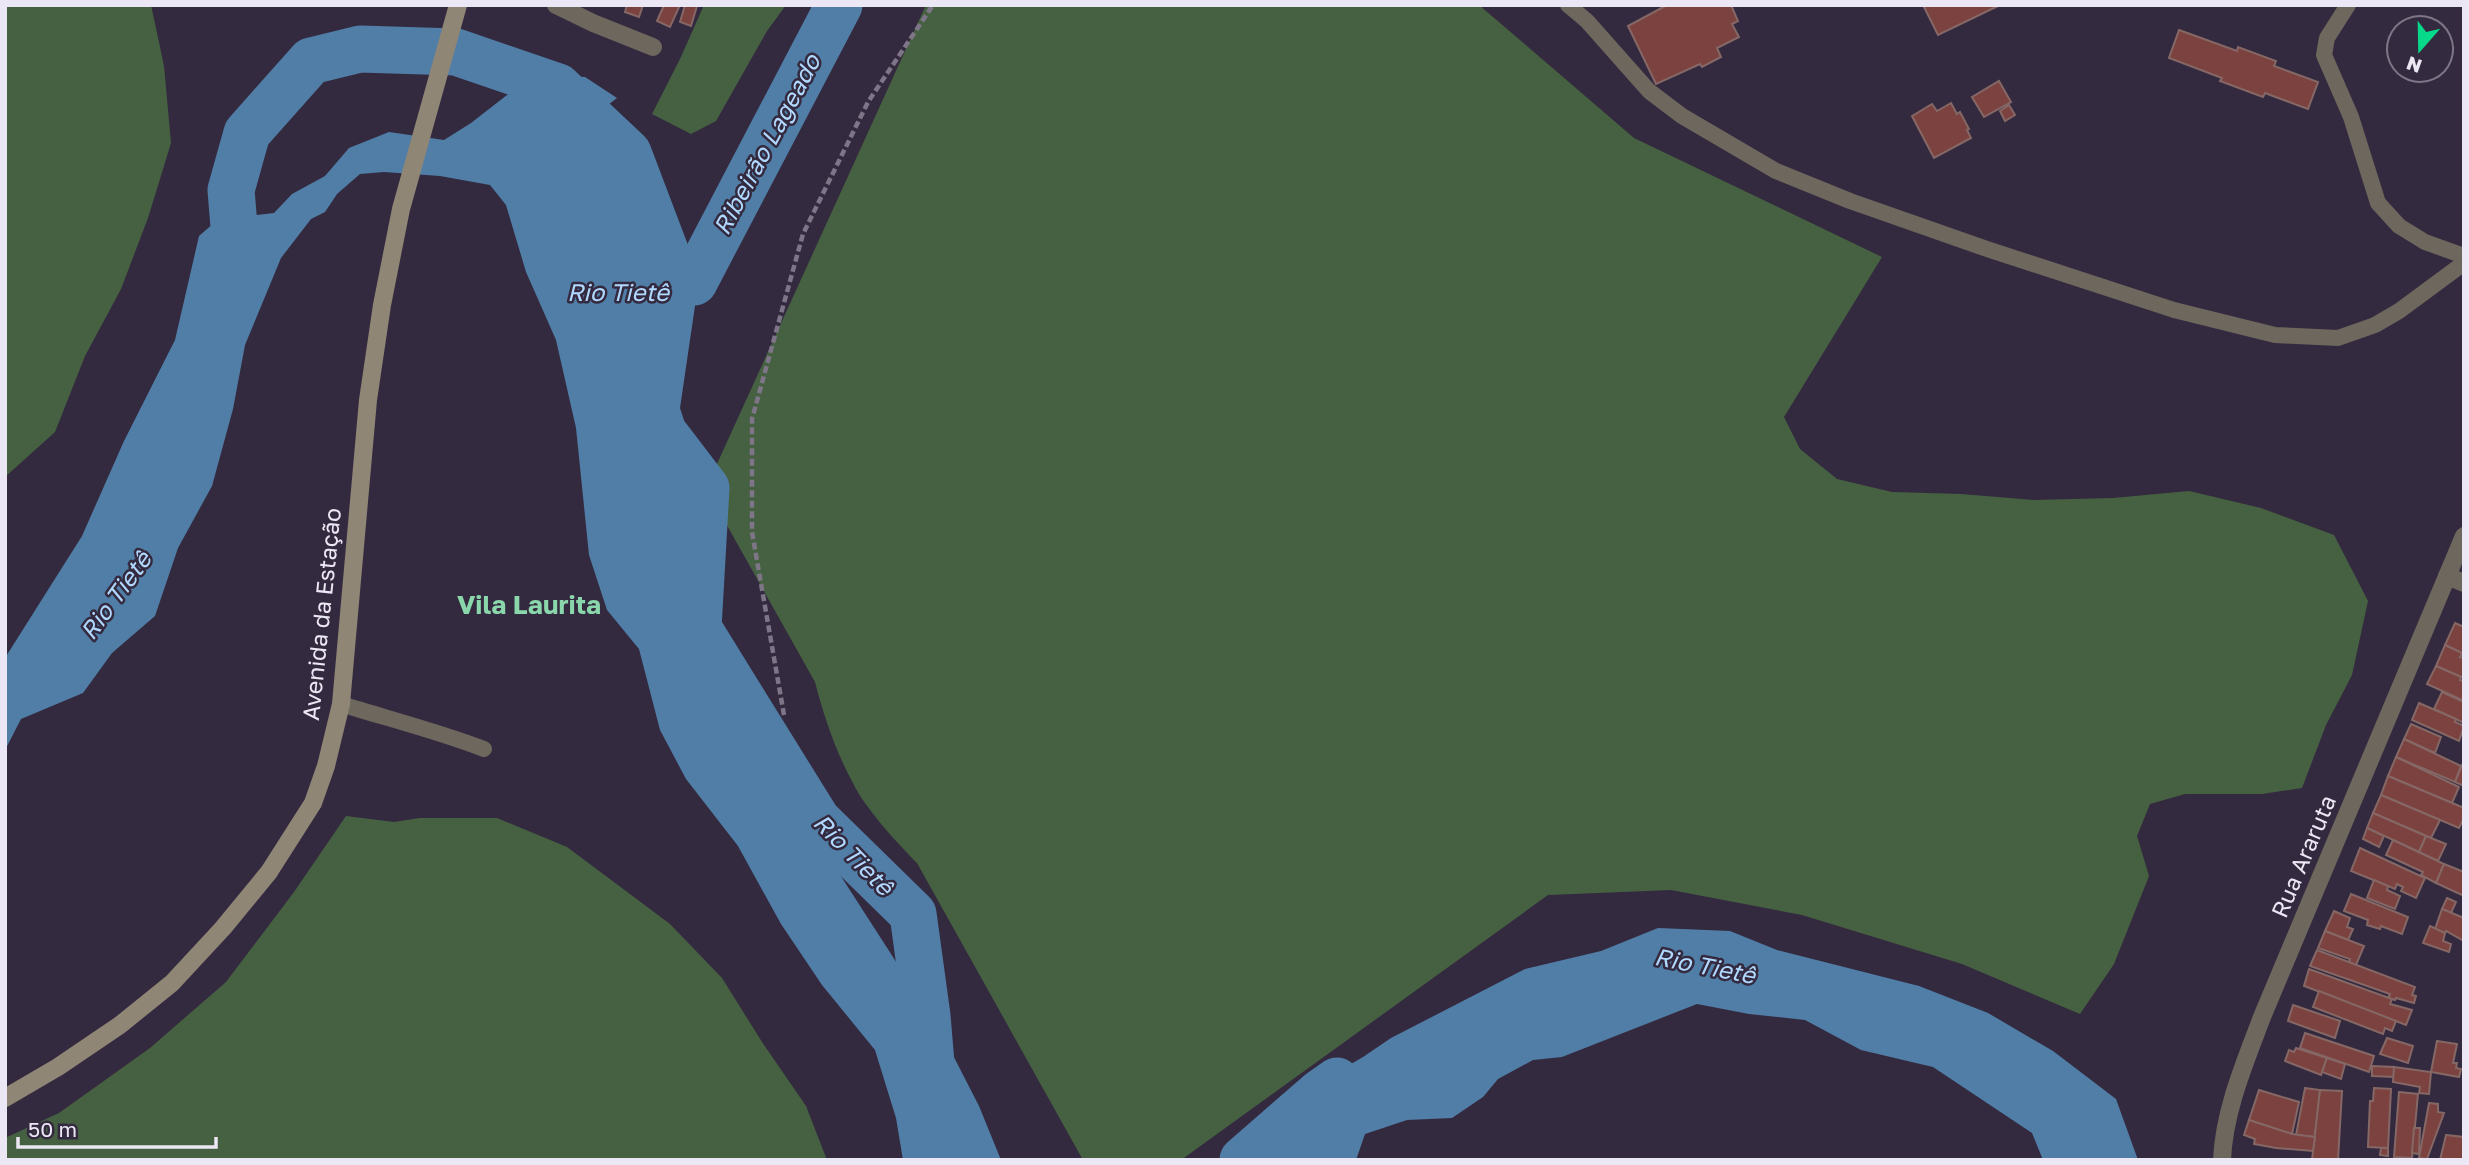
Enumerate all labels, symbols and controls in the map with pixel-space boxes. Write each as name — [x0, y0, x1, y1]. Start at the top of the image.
north arrow — [2385, 14, 2455, 84]
water label: Ribeirão Lageado — [706, 48, 827, 239]
text: N — [2403, 52, 2425, 79]
water label: Rio Tietê — [567, 277, 671, 306]
street label: Avenida da Estação — [296, 506, 346, 722]
water label: Rio Tietê — [73, 544, 158, 645]
district label: Vila Laurita — [457, 589, 601, 620]
street label: Rua Araruta — [2265, 791, 2341, 921]
water label: Rio Tietê — [808, 807, 901, 902]
water label: Rio Tietê — [1652, 941, 1760, 989]
scale bar — [18, 1106, 215, 1150]
text: 50 m — [28, 1116, 77, 1142]

